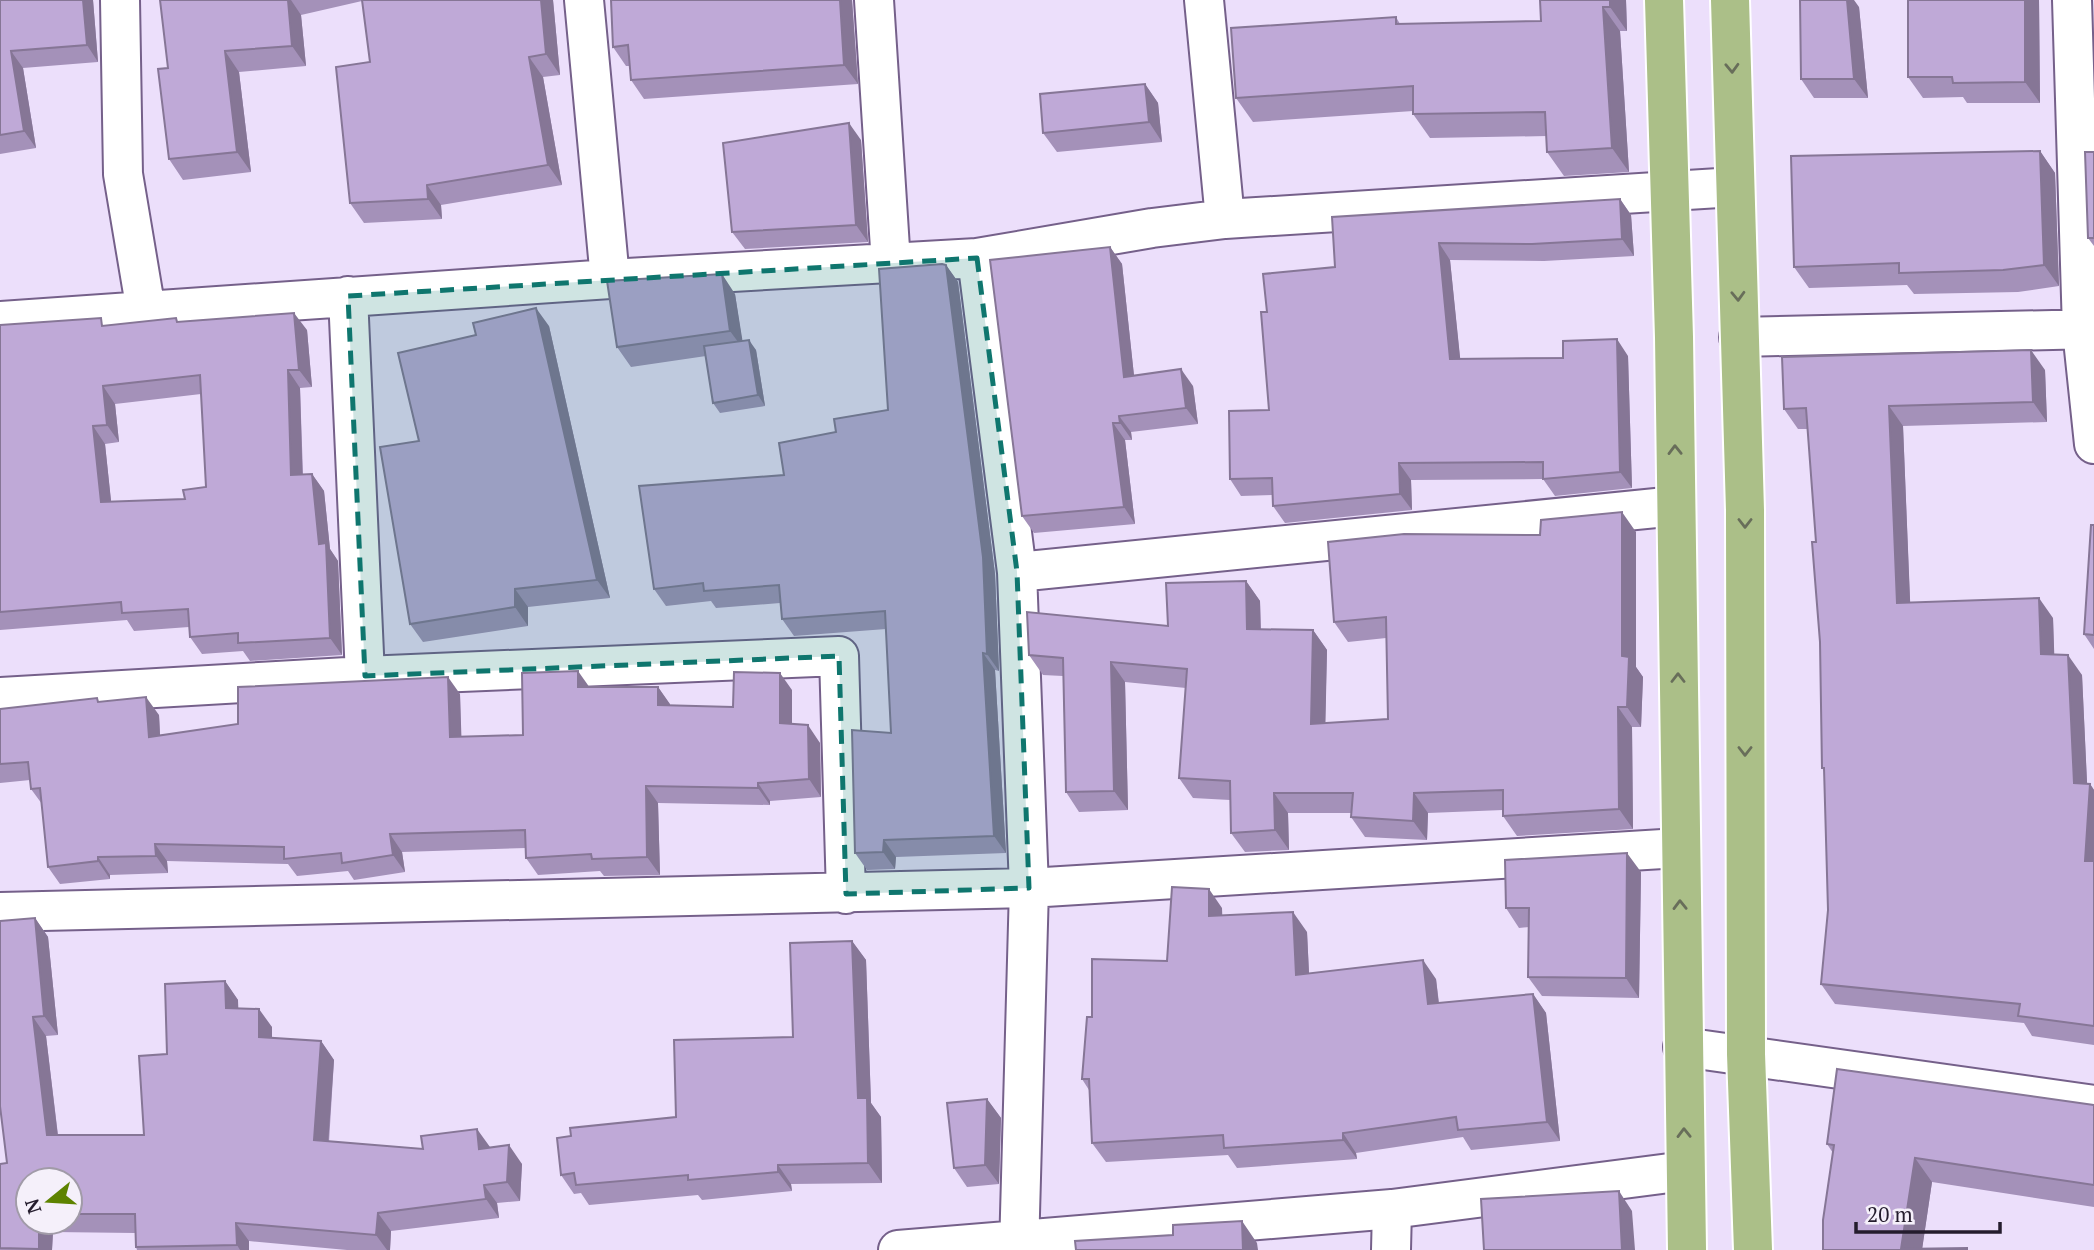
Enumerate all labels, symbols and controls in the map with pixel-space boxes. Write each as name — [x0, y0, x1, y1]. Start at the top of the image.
one-way arrow — [1724, 63, 1739, 74]
one-way arrow — [1730, 290, 1745, 301]
one-way arrow — [1668, 445, 1683, 456]
one-way arrow — [1737, 518, 1753, 529]
one-way arrow — [1670, 672, 1686, 683]
one-way arrow — [1737, 746, 1753, 756]
one-way arrow — [1673, 900, 1688, 911]
one-way arrow — [1677, 1127, 1692, 1138]
north arrow — [14, 1166, 84, 1236]
scale bar — [1856, 1190, 2000, 1234]
text: N — [18, 1195, 46, 1217]
text: 20 m — [1867, 1200, 1913, 1228]

